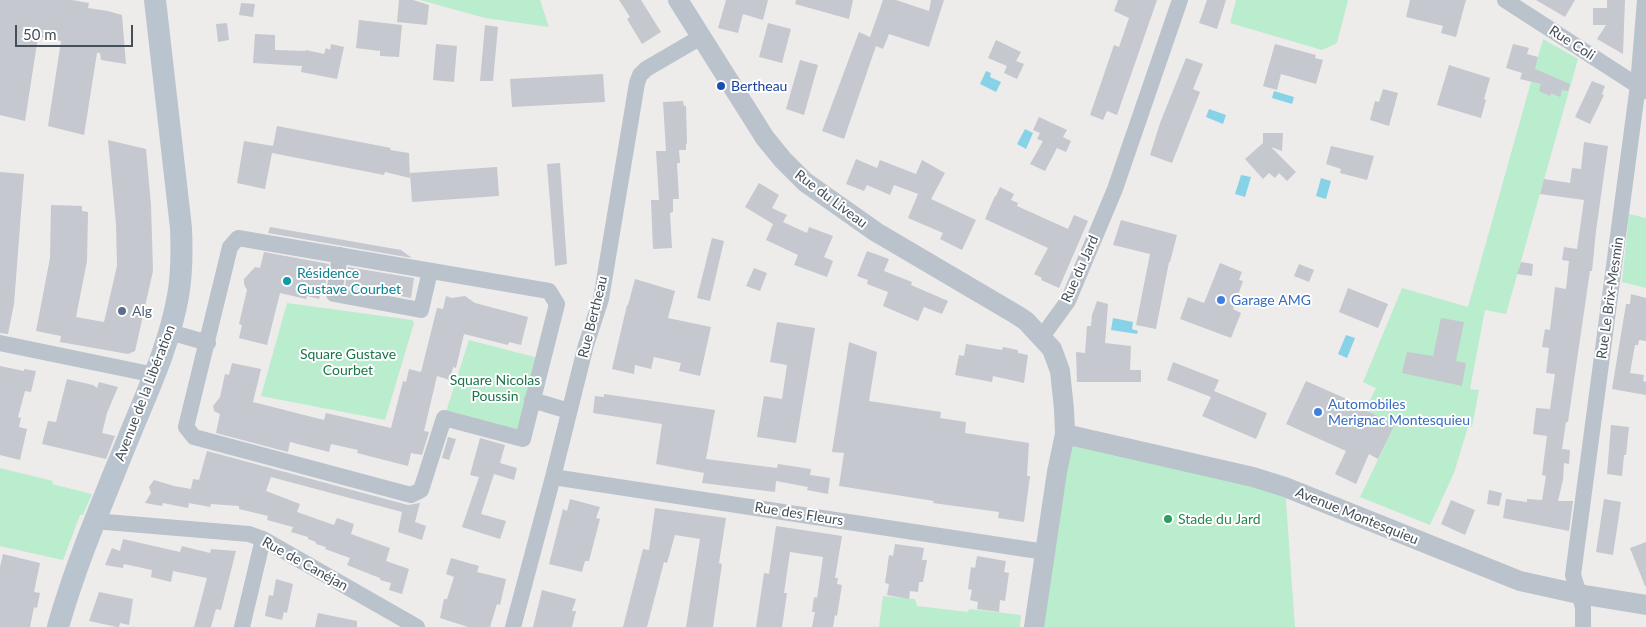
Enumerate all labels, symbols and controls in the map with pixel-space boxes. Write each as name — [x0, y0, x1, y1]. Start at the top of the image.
scale bar — [18, 15, 135, 47]
street label: Rue Coli — [1546, 22, 1598, 64]
text: 50 m — [23, 25, 57, 43]
place label: Bertheau — [731, 78, 787, 94]
marker: Bertheau — [715, 80, 727, 92]
street label: Rue du Liveau — [792, 166, 870, 232]
street label: Rue du Jard — [1058, 233, 1102, 305]
street label: Rue Le Brix-Mesmin — [1593, 236, 1627, 360]
place label: Résidence Gustave Courbet — [297, 265, 401, 298]
street label: Rue Bertheau — [575, 274, 611, 360]
marker: Résidence Gustave Courbet — [281, 275, 293, 287]
place label: Garage AMG — [1231, 292, 1311, 308]
marker: Garage AMG — [1215, 294, 1227, 306]
place label: Alg — [132, 303, 152, 319]
marker: Alg — [116, 305, 128, 317]
street label: Avenue de la Libération — [111, 322, 179, 464]
park label: Square Gustave Courbet — [300, 346, 396, 378]
park label: Square Nicolas Poussin — [450, 372, 540, 404]
place label: Automobiles Merignac Montesquieu — [1328, 396, 1470, 428]
marker: Automobiles Merignac Montesquieu — [1312, 406, 1324, 418]
street label: Avenue Montesquieu — [1293, 484, 1421, 548]
street label: Rue des Fleurs — [753, 499, 845, 529]
place label: Stade du Jard — [1178, 511, 1261, 527]
marker: Stade du Jard — [1162, 513, 1174, 525]
street label: Rue de Canéjan — [259, 533, 351, 595]

